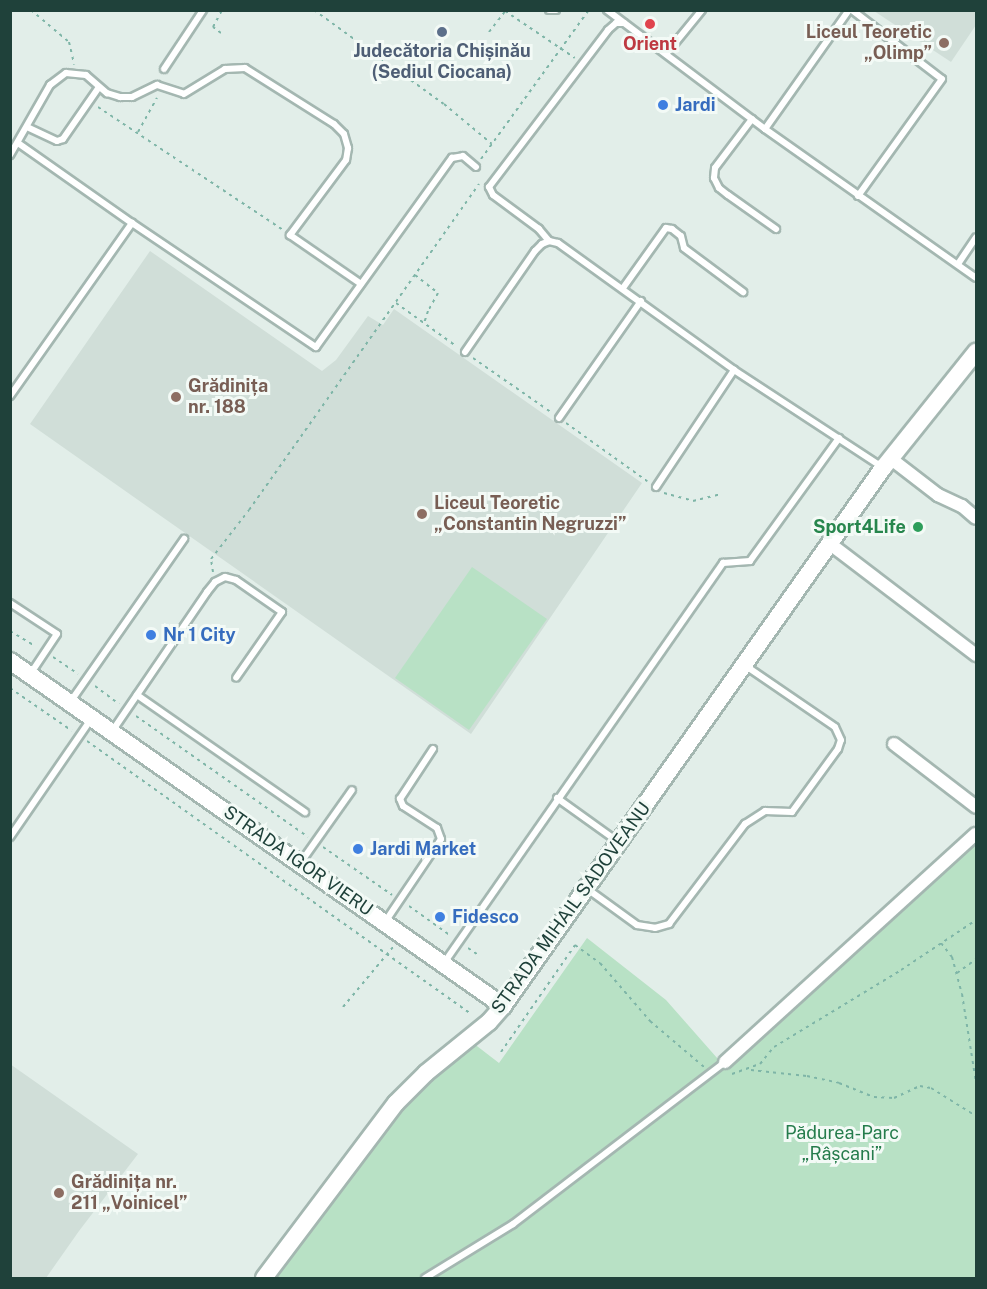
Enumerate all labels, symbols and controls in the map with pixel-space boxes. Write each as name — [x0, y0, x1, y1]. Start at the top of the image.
marker: Orient — [643, 17, 657, 31]
place label: Liceul Teoretic „Olimp” — [806, 22, 932, 64]
marker: Judecătoria Chișinău (Sediul Ciocana) — [435, 25, 449, 39]
place label: Orient — [623, 33, 677, 55]
marker: Liceul Teoretic „Olimp” — [937, 36, 951, 50]
place label: Judecătoria Chișinău (Sediul Ciocana) — [353, 41, 531, 84]
place label: Jardi — [675, 94, 716, 116]
marker: Jardi — [656, 98, 670, 112]
place label: Grădinița nr. 188 — [188, 376, 268, 418]
marker: Grădinița nr. 188 — [169, 390, 183, 404]
place label: Liceul Teoretic „Constantin Negruzzi” — [434, 493, 626, 536]
marker: Liceul Teoretic „Constantin Negruzzi” — [415, 507, 429, 521]
place label: Sport4Life — [813, 516, 906, 538]
marker: Sport4Life — [911, 520, 925, 534]
place label: Nr 1 City — [163, 624, 236, 646]
marker: Nr 1 City — [144, 628, 158, 642]
street label: STRADA MIHAIL SADOVEANU — [487, 798, 655, 1018]
street label: STRADA IGOR VIERU — [219, 801, 377, 921]
place label: Jardi Market — [370, 838, 476, 860]
marker: Jardi Market — [351, 842, 365, 856]
place label: Fidesco — [452, 906, 519, 928]
marker: Fidesco — [433, 910, 447, 924]
park label: Pădurea-Parc „Râșcani” — [785, 1123, 899, 1166]
place label: Grădinița nr. 211 „Voinicel” — [71, 1172, 188, 1214]
marker: Grădinița nr. 211 „Voinicel” — [52, 1186, 66, 1200]

